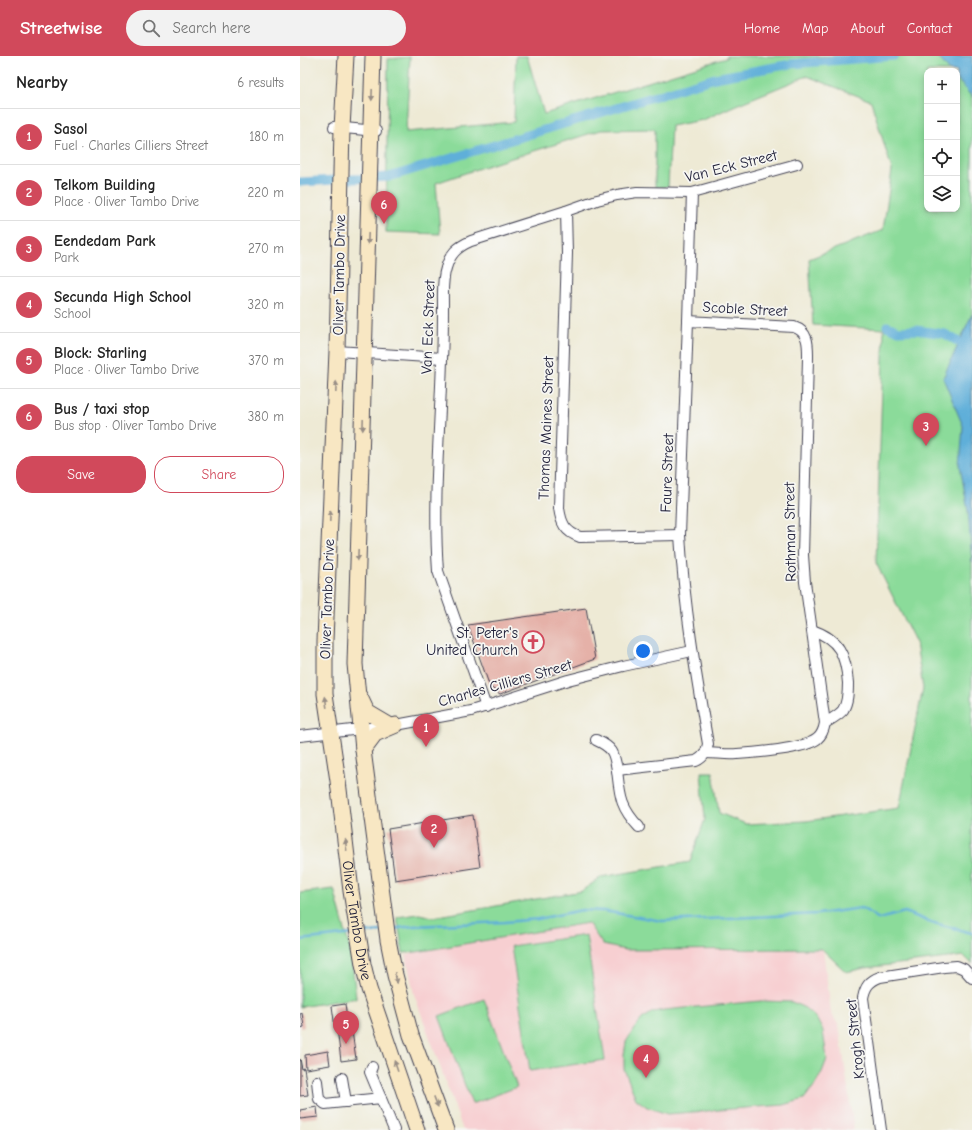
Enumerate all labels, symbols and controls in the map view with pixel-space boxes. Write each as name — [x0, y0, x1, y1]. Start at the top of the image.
search box — [126, 10, 406, 46]
text: Streetwise — [20, 17, 102, 39]
icon: search — [140, 17, 162, 39]
text: Search here — [172, 19, 250, 37]
text: Home — [744, 20, 780, 37]
text: Map — [802, 20, 828, 37]
text: About — [850, 20, 885, 37]
text: Contact — [907, 20, 952, 37]
map controls — [924, 68, 960, 212]
button: + — [924, 68, 960, 104]
text: Nearby — [16, 73, 67, 92]
text: 6 results — [237, 75, 284, 90]
one-way arrow — [369, 89, 376, 101]
button: − — [924, 104, 960, 140]
text: Sasol — [54, 120, 87, 138]
text: 1 — [26, 129, 32, 144]
text: 180 m — [249, 129, 284, 144]
text: Fuel · Charles Cilliers Street — [54, 138, 208, 153]
button: locate — [924, 140, 960, 176]
street label: Van Eck Street — [683, 146, 780, 186]
text: Telkom Building — [54, 176, 156, 194]
button: layers — [924, 176, 960, 212]
text: 2 — [26, 185, 32, 200]
text: 220 m — [247, 185, 284, 200]
pin: 6 — [371, 191, 397, 224]
text: Place · Oliver Tambo Drive — [54, 194, 199, 209]
street label: Oliver Tambo Drive — [329, 214, 349, 335]
text: Eendedam Park — [54, 232, 156, 250]
one-way arrow — [365, 233, 371, 246]
text: 3 — [26, 241, 32, 256]
text: 270 m — [248, 241, 284, 256]
text: Park — [54, 250, 79, 265]
street label: Van Eck Street — [417, 279, 439, 374]
text: Secunda High School — [54, 288, 191, 306]
text: 4 — [26, 297, 32, 312]
text: 320 m — [248, 297, 284, 312]
street label: Scoble Street — [702, 298, 789, 320]
text: School — [54, 306, 91, 321]
text: Block: Starling — [54, 344, 147, 362]
text: 5 — [26, 353, 32, 368]
text: 370 m — [248, 353, 284, 368]
street label: Thomas Maines Street — [535, 355, 558, 500]
text: Place · Oliver Tambo Drive — [54, 362, 199, 377]
one-way arrow — [332, 381, 339, 393]
text: Bus / taxi stop — [54, 400, 150, 418]
text: 6 — [26, 409, 32, 424]
text: 380 m — [248, 409, 284, 424]
pin: 3 — [913, 413, 939, 446]
text: Bus stop · Oliver Tambo Drive — [54, 418, 217, 433]
one-way arrow — [359, 419, 366, 431]
street label: Faure Street — [657, 433, 677, 513]
button: Save — [16, 456, 146, 493]
button: Share — [154, 456, 284, 493]
street label: Rothman Street — [780, 481, 800, 582]
one-way arrow — [327, 510, 334, 522]
street label: Oliver Tambo Drive — [316, 538, 338, 660]
one-way arrow — [355, 549, 361, 562]
place label: St. Peter's United Church — [426, 624, 518, 659]
church icon: St. Peter's United Church — [520, 629, 546, 655]
your location — [633, 641, 653, 661]
street label: Charles Cilliers Street — [436, 655, 574, 711]
one-way arrow — [323, 696, 329, 708]
pin: 1 — [413, 714, 439, 747]
pin: 2 — [421, 815, 447, 848]
one-way arrow — [343, 839, 349, 851]
street label: Oliver Tambo Drive — [338, 860, 376, 982]
one-way arrow — [394, 972, 400, 985]
street label: Krogh Street — [842, 997, 868, 1080]
pin: 5 — [333, 1011, 359, 1044]
pin: 4 — [633, 1045, 659, 1078]
one-way arrow — [392, 1060, 398, 1072]
one-way arrow — [433, 1096, 439, 1108]

